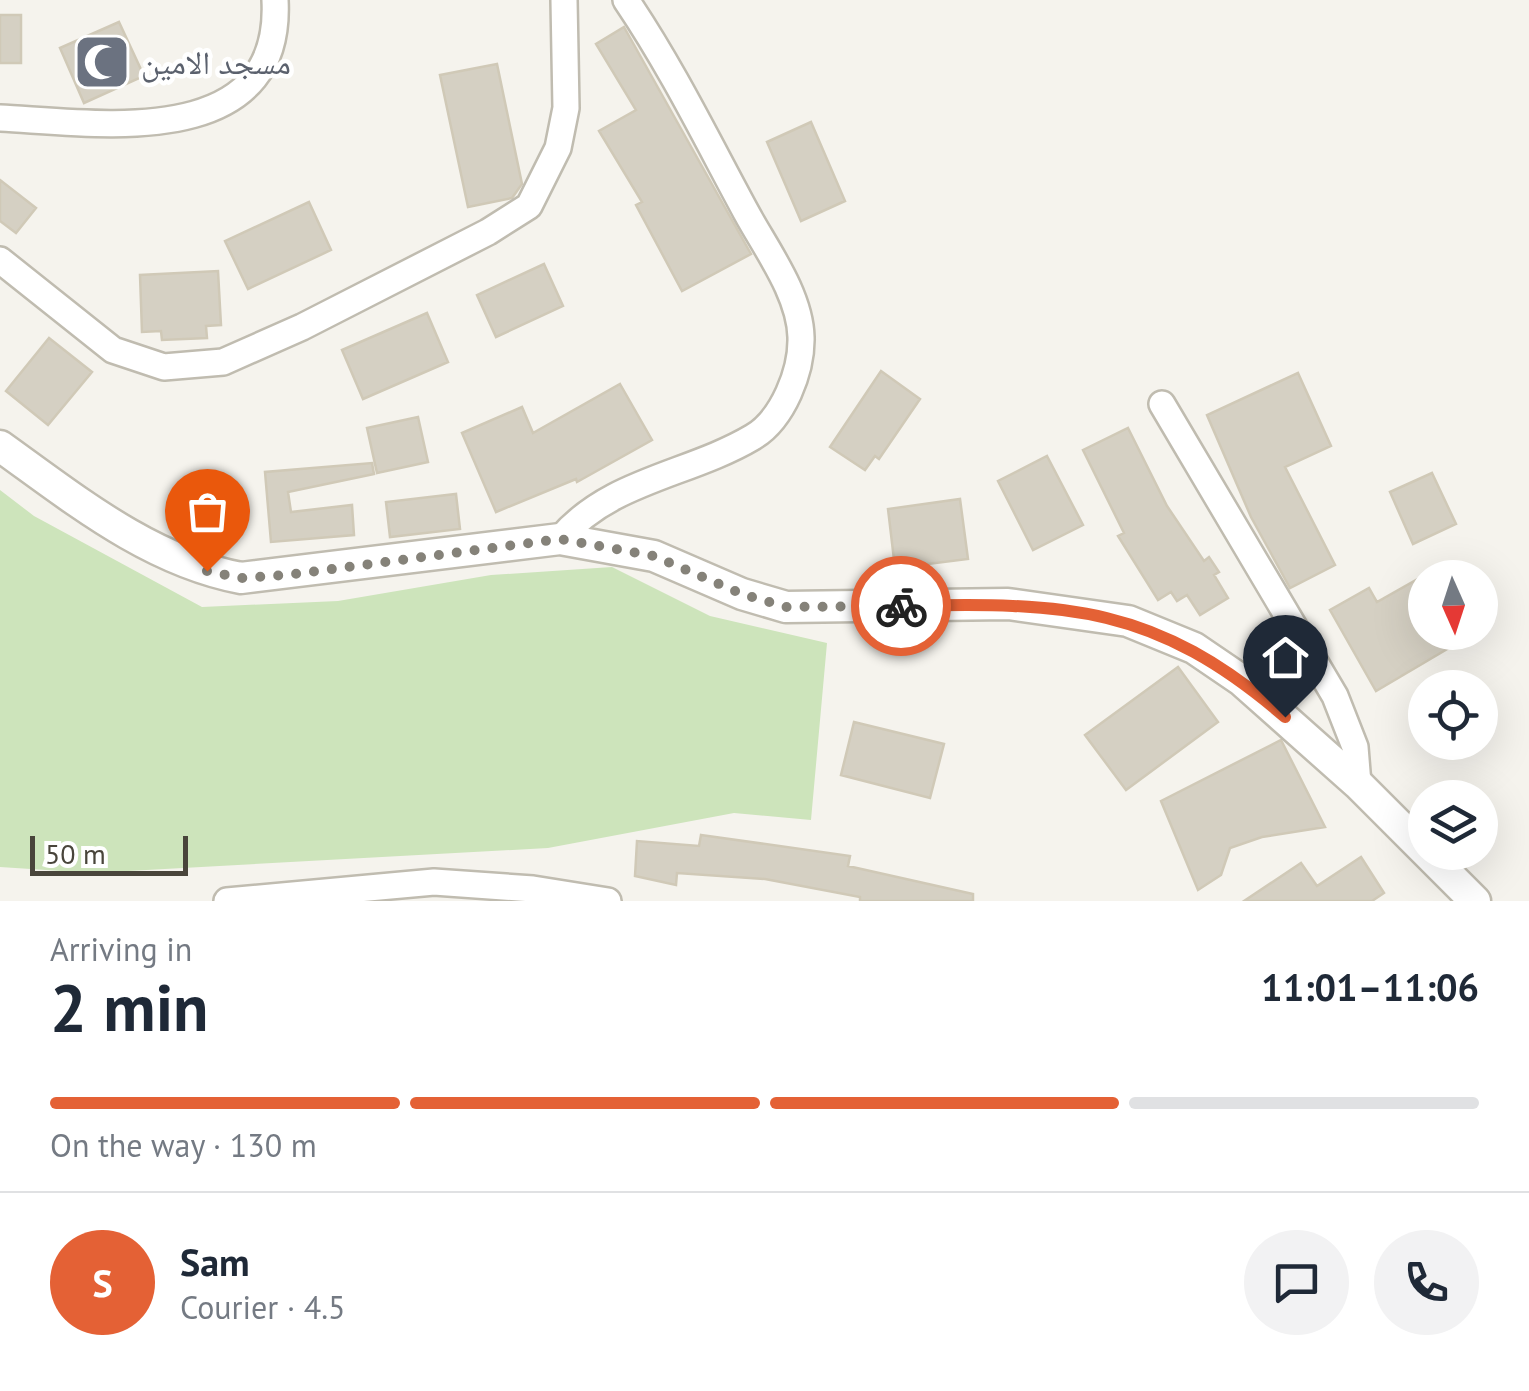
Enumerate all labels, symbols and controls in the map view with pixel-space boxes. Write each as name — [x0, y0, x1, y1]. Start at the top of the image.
mosque icon: مسجد الامين — [72, 32, 132, 92]
place label: مسجد الامين — [141, 41, 291, 83]
pin — [165, 469, 250, 572]
icon: bag — [180, 484, 235, 539]
courier — [851, 556, 951, 656]
north arrow — [1408, 560, 1498, 650]
map controls — [1408, 560, 1498, 870]
icon: bike — [874, 579, 929, 634]
pin — [1243, 615, 1328, 718]
icon: home — [1258, 630, 1313, 685]
button: locate — [1408, 670, 1498, 760]
button: layers — [1408, 780, 1498, 870]
scale bar — [30, 831, 188, 876]
text: 50 m — [45, 835, 106, 872]
text: Arriving in — [50, 928, 192, 970]
text: 11:01–11:06 — [1261, 962, 1479, 1011]
text: 2 min — [50, 965, 209, 1049]
text: On the way · 130 m — [50, 1124, 317, 1166]
button: chat — [1244, 1230, 1349, 1335]
button: phone — [1374, 1230, 1479, 1335]
text: Sam — [180, 1237, 250, 1286]
text: S — [92, 1258, 113, 1307]
text: Courier · 4.5 — [180, 1286, 346, 1328]

